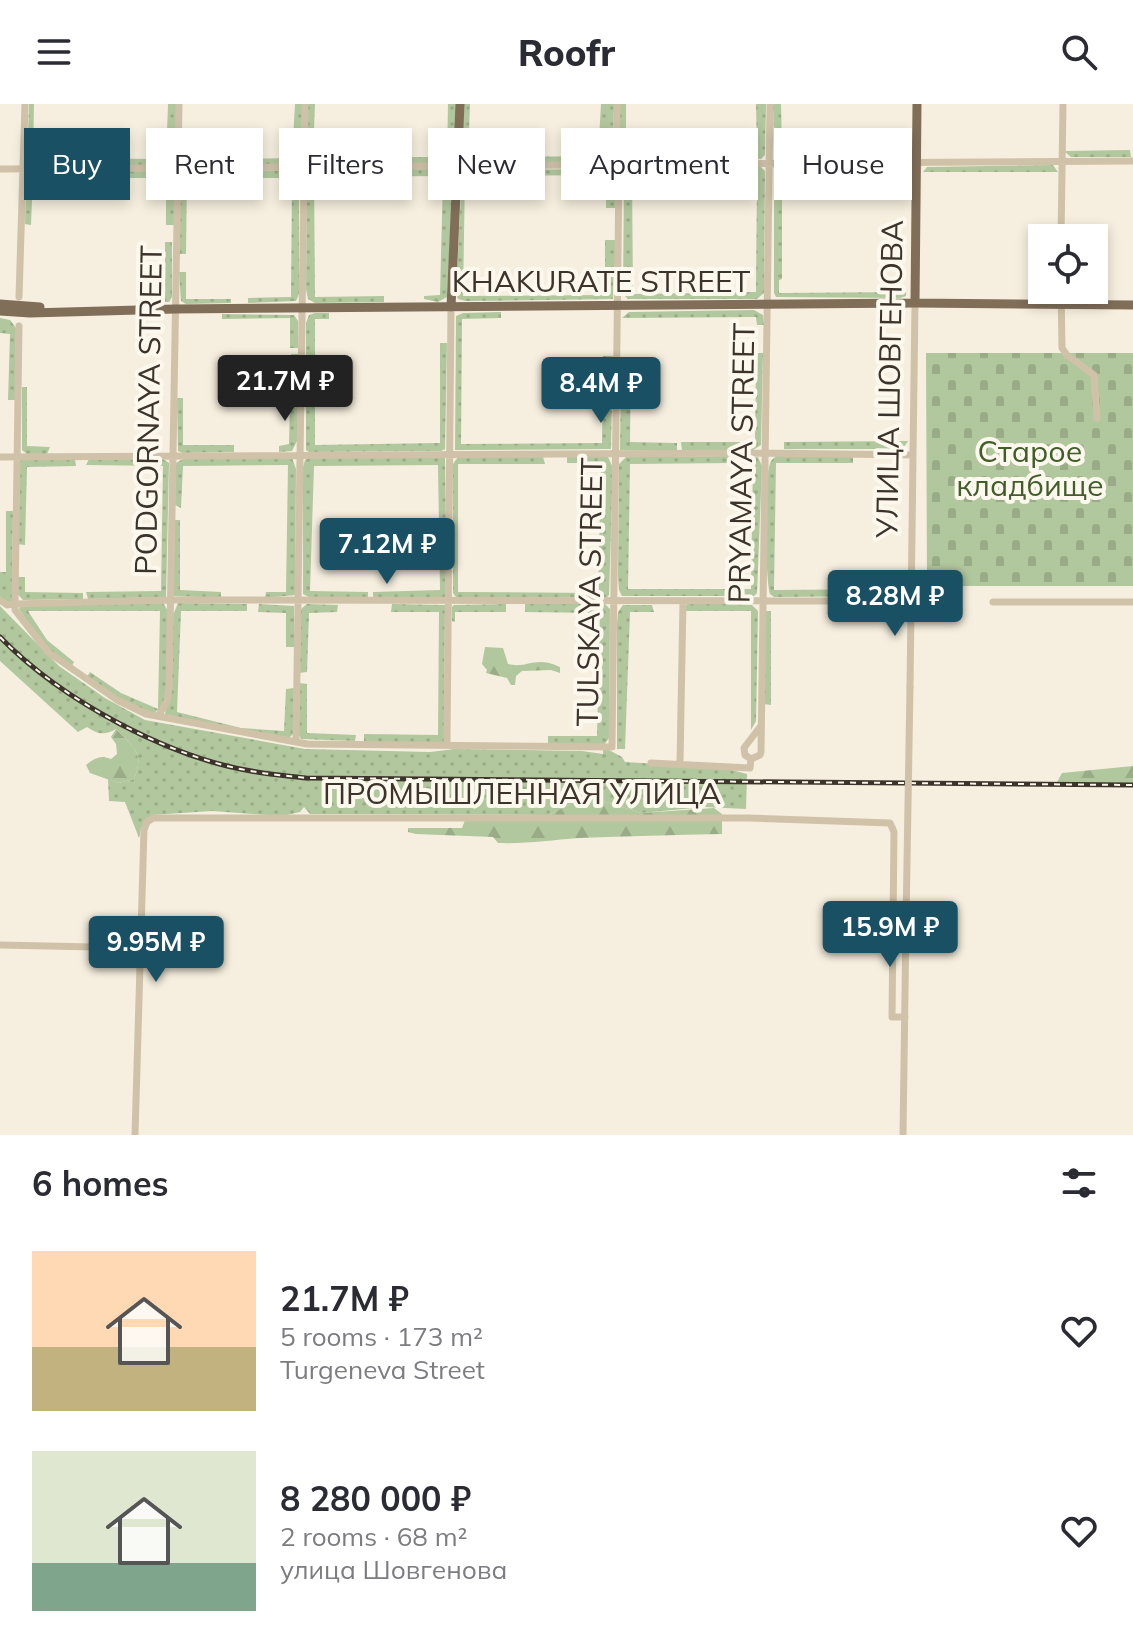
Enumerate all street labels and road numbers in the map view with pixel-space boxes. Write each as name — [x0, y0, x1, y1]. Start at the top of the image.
street label: УЛИЦА ШОВГЕНОВА — [867, 220, 911, 539]
street label: PODGORNAYA STREET — [126, 245, 170, 575]
street label: KHAKURATE STREET — [452, 262, 750, 300]
street label: PRYAMAYA STREET — [720, 322, 762, 604]
street label: TULSKAYA STREET — [568, 457, 610, 727]
street label: ПРОМЫШЛЕННАЯ УЛИЦА — [323, 774, 721, 812]

